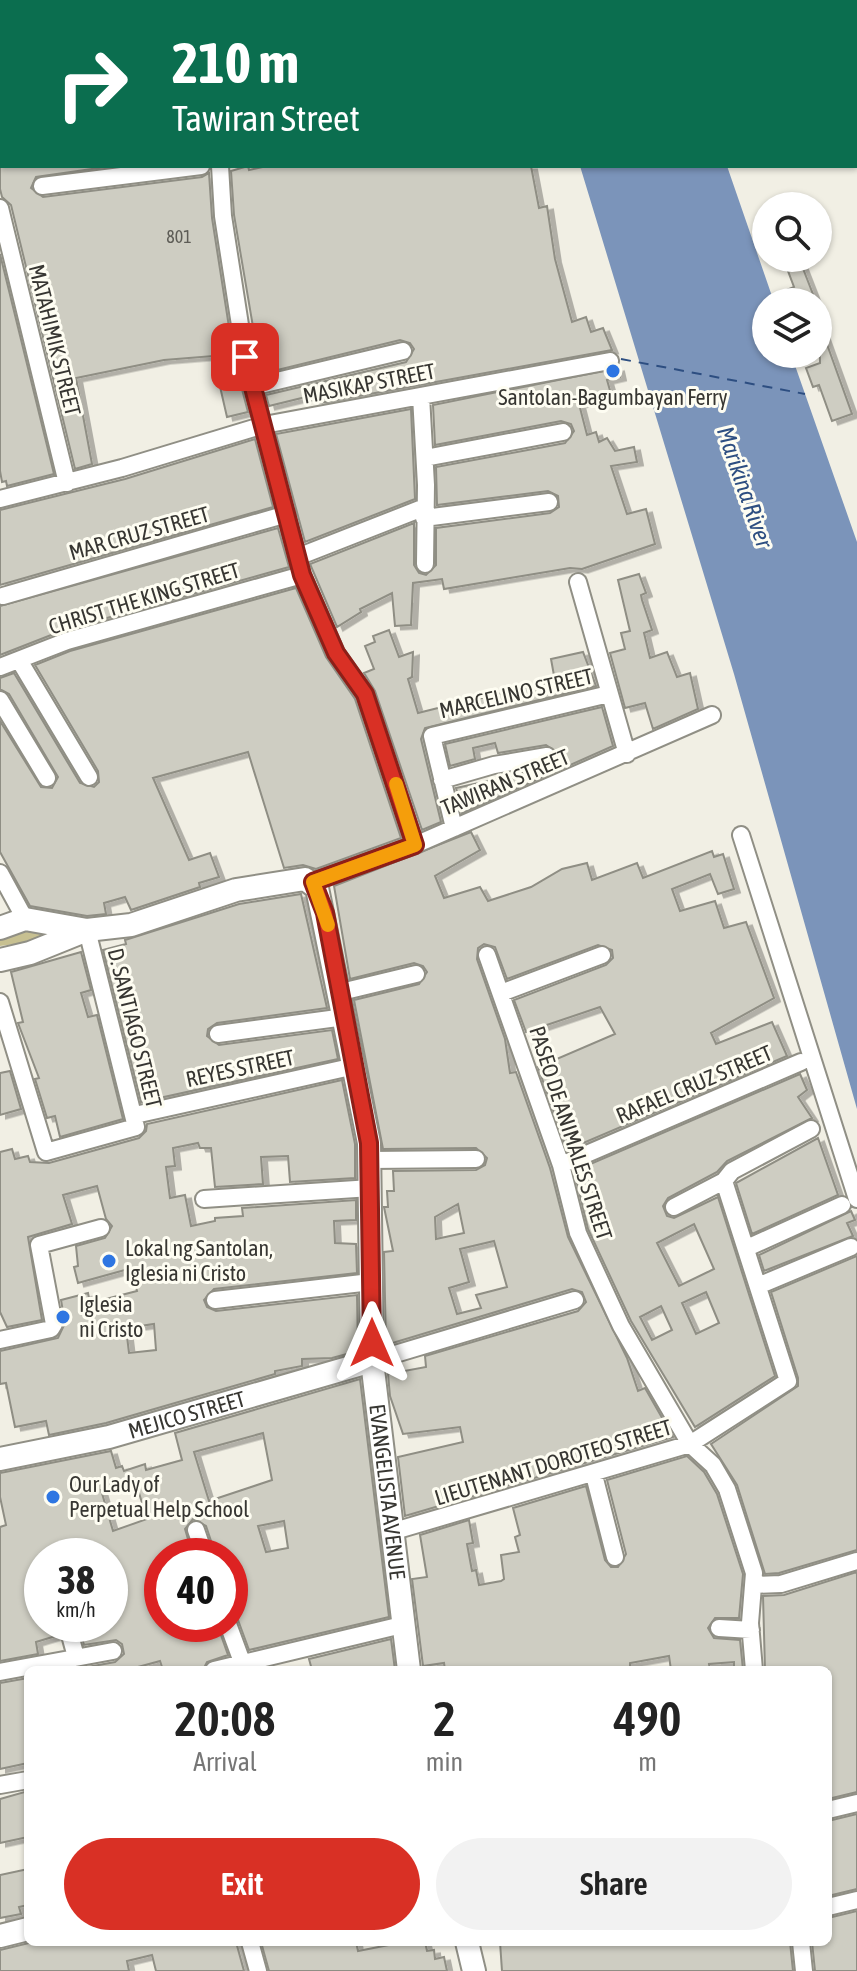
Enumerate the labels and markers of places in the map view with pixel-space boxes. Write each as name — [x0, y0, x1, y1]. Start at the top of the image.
pin — [211, 323, 279, 391]
marker: Santolan-Bagumbayan Ferry — [604, 362, 622, 380]
place label: Santolan-Bagumbayan Ferry — [498, 384, 728, 410]
place label: Lokal ng Santolan, Iglesia ni Cristo — [125, 1235, 273, 1286]
marker: Lokal ng Santolan, Iglesia ni Cristo — [100, 1252, 118, 1270]
place label: Iglesia ni Cristo — [79, 1291, 143, 1342]
marker: Iglesia ni Cristo — [54, 1308, 72, 1326]
place label: Our Lady of Perpetual Help School — [69, 1471, 249, 1522]
marker: Our Lady of Perpetual Help School — [44, 1488, 62, 1506]

